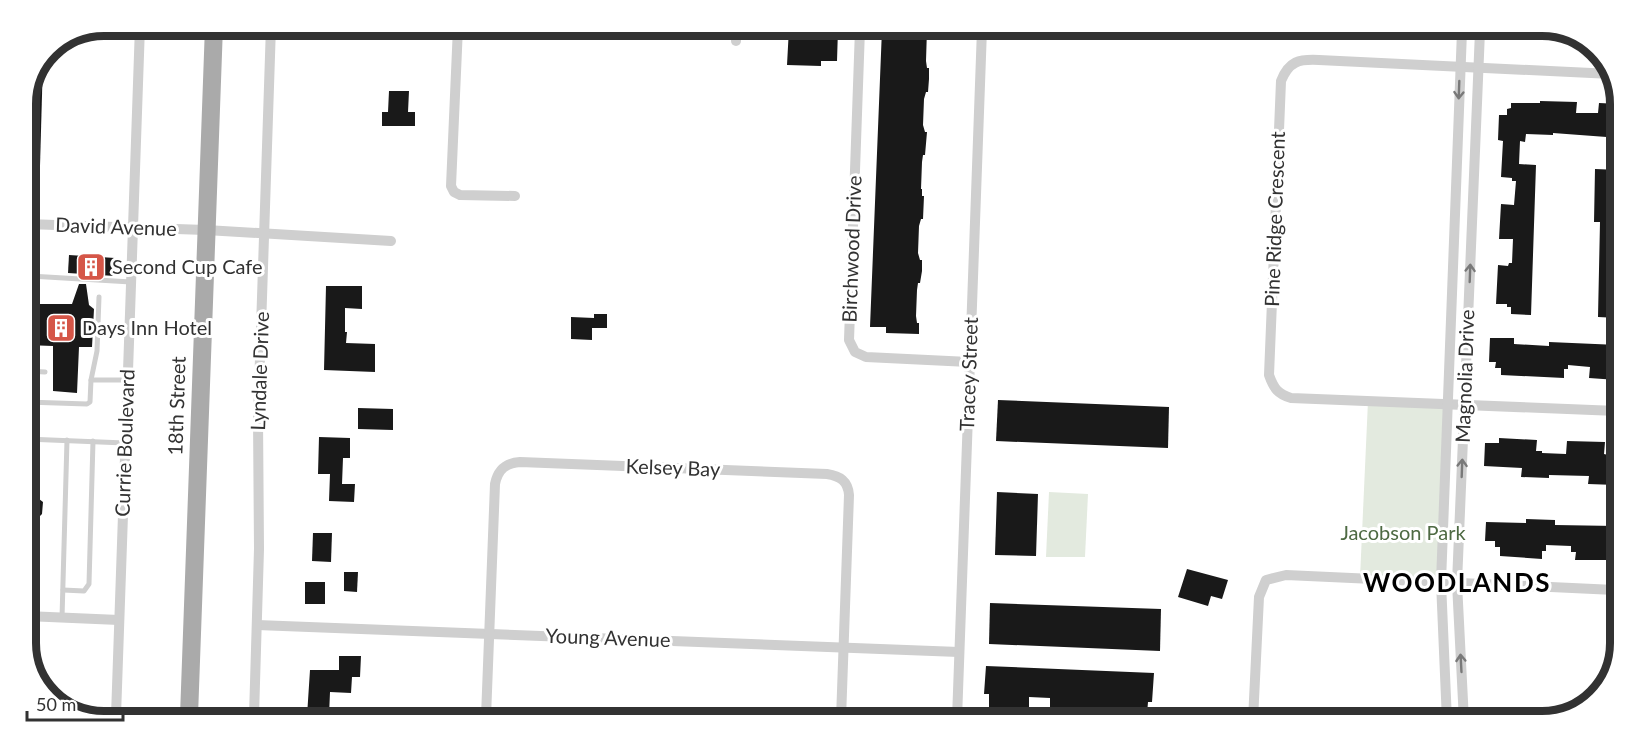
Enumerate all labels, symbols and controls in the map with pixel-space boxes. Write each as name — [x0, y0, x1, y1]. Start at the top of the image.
one-way arrow — [1454, 79, 1465, 99]
street label: Pine Ridge Crescent — [1259, 131, 1289, 307]
street label: Birchwood Drive — [836, 175, 866, 323]
street label: David Avenue — [55, 212, 177, 240]
building icon: Second Cup Cafe — [75, 251, 107, 283]
place label: Second Cup Cafe — [112, 254, 263, 278]
one-way arrow — [1464, 264, 1475, 284]
street label: Magnolia Drive — [1450, 309, 1478, 443]
street label: Lyndale Drive — [245, 311, 273, 431]
building icon: Days Inn Hotel — [45, 312, 77, 344]
place label: Days Inn Hotel — [82, 315, 212, 339]
street label: Tracey Street — [954, 317, 982, 431]
street label: 18th Street — [162, 356, 190, 456]
street label: Currie Boulevard — [109, 369, 139, 517]
street label: Kelsey Bay — [625, 453, 721, 481]
one-way arrow — [1456, 458, 1467, 478]
park label: Jacobson Park — [1340, 520, 1466, 544]
district label: WOODLANDS — [1363, 566, 1551, 598]
street label: Young Avenue — [545, 623, 671, 651]
one-way arrow — [1455, 653, 1466, 673]
scale bar — [27, 684, 123, 722]
text: 50 m — [36, 693, 76, 715]

